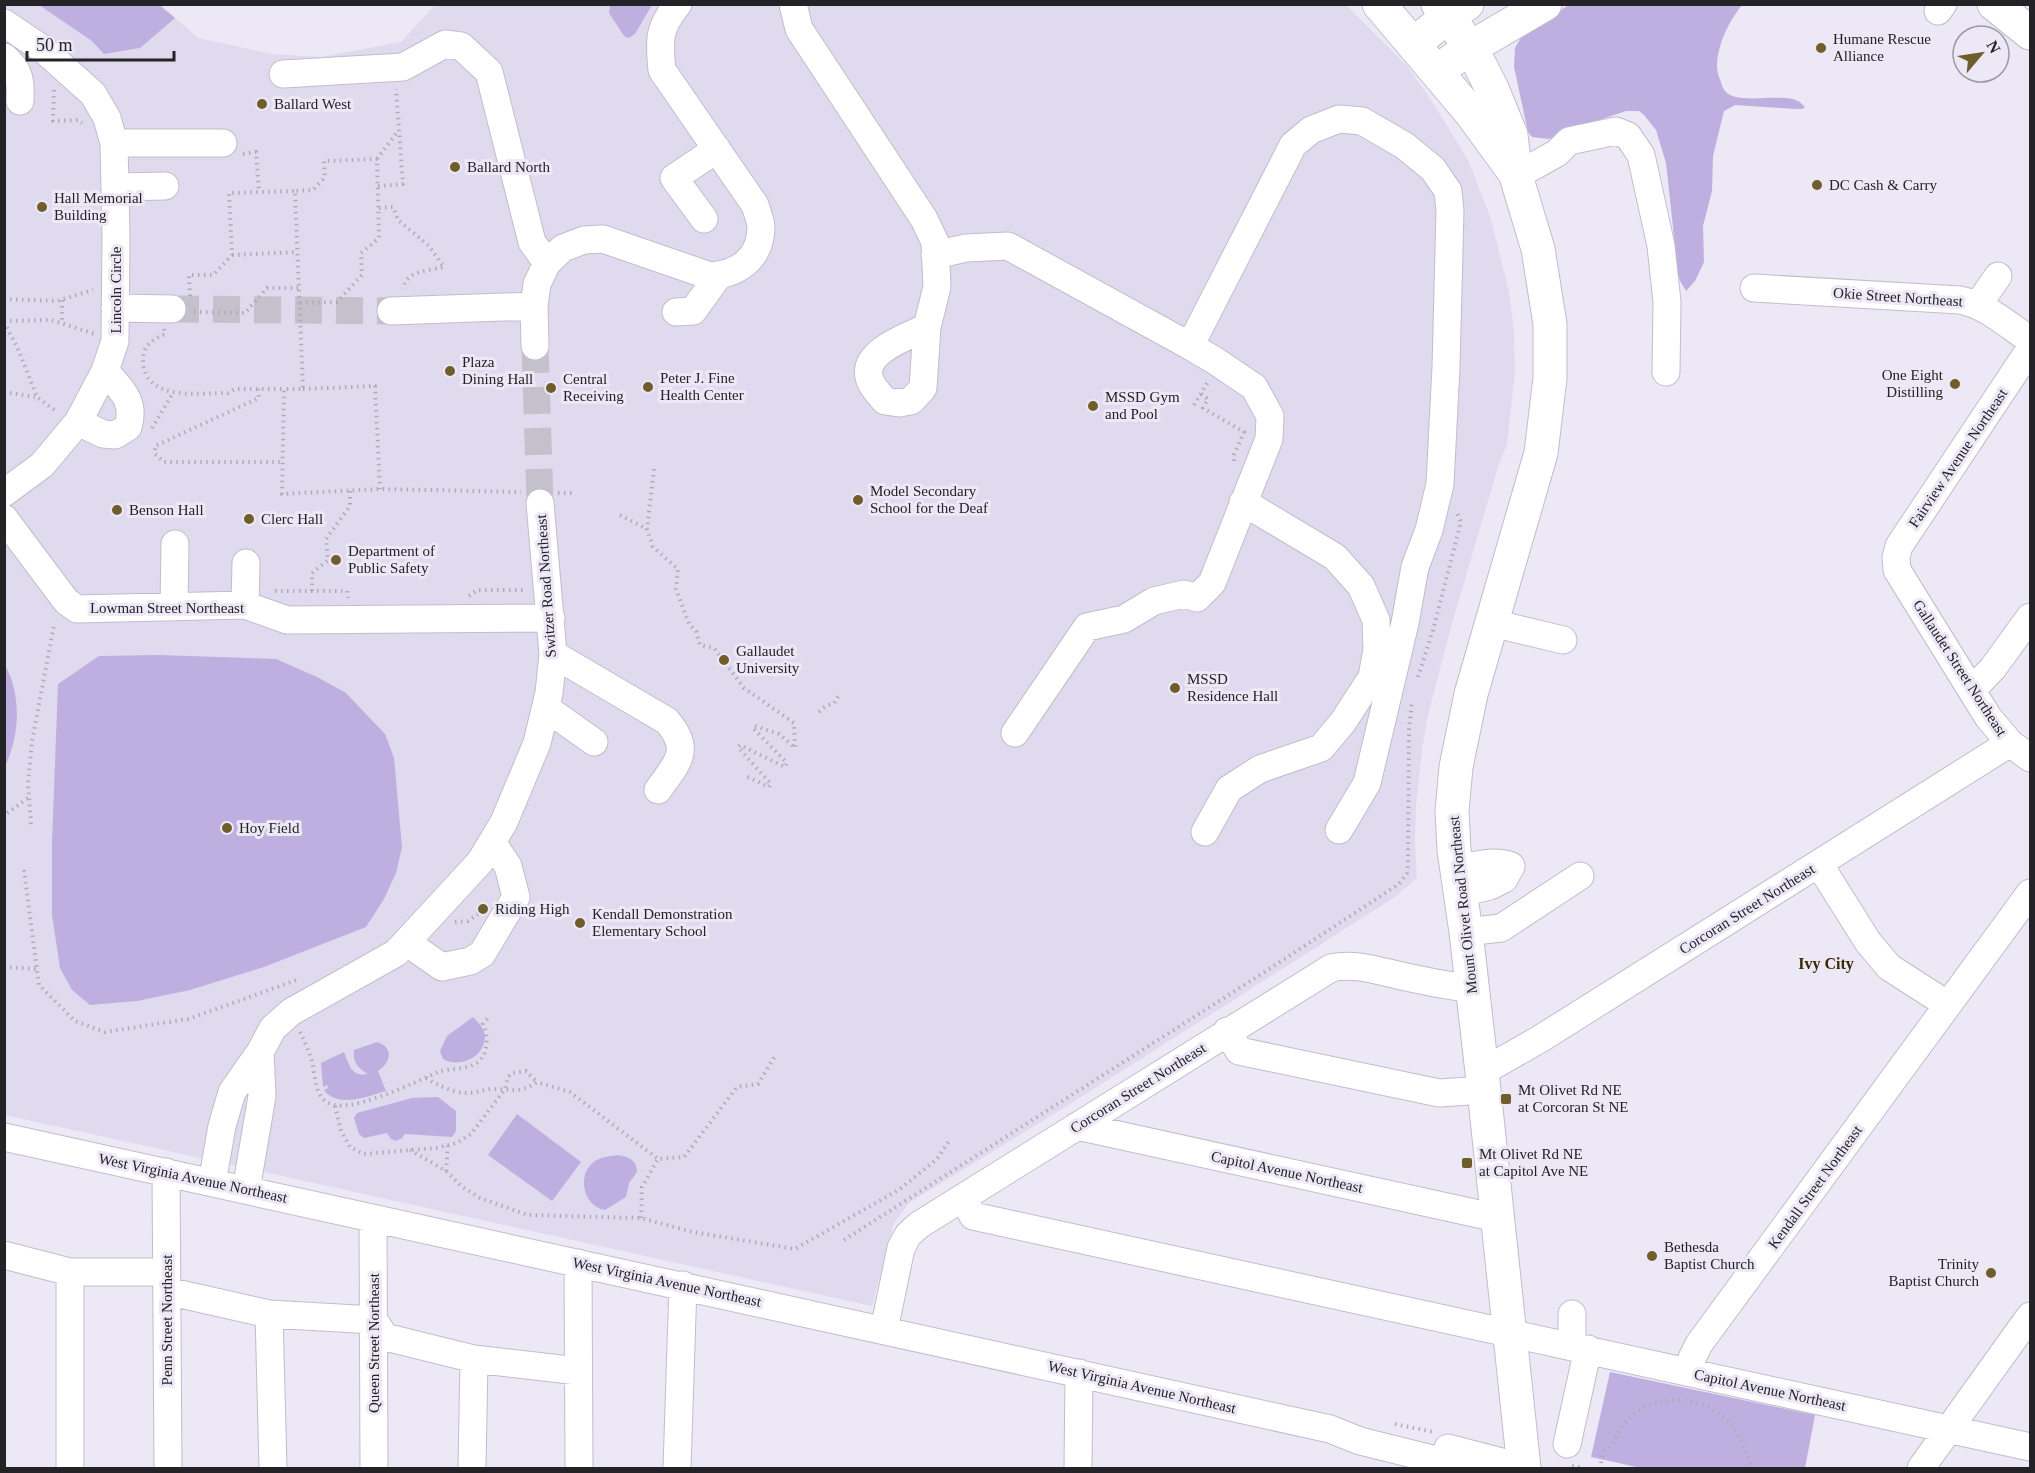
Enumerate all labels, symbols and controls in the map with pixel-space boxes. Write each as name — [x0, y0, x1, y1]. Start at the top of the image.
scale bar — [27, 24, 174, 62]
north arrow — [1951, 24, 2011, 84]
place label: Humane Rescue Alliance — [1833, 31, 1931, 64]
text: 50 m — [36, 35, 73, 55]
text: N — [1983, 38, 2004, 57]
marker: Humane Rescue Alliance — [1814, 41, 1828, 55]
place label: Ballard West — [274, 96, 352, 112]
marker: Ballard West — [255, 97, 269, 111]
place label: Ballard North — [467, 159, 550, 175]
marker: Ballard North — [448, 160, 462, 174]
place label: DC Cash & Carry — [1829, 177, 1937, 193]
marker: DC Cash & Carry — [1810, 178, 1824, 192]
place label: Hall Memorial Building — [54, 190, 143, 223]
marker: Hall Memorial Building — [35, 200, 49, 214]
street label: Lincoln Circle — [108, 246, 124, 334]
street label: Okie Street Northeast — [1833, 284, 1964, 310]
place label: Plaza Dining Hall — [462, 354, 533, 387]
marker: Plaza Dining Hall — [443, 364, 457, 378]
place label: One Eight Distilling — [1882, 367, 1944, 400]
place label: Peter J. Fine Health Center — [660, 370, 744, 403]
place label: Central Receiving — [563, 371, 624, 404]
marker: One Eight Distilling — [1948, 377, 1962, 391]
marker: Peter J. Fine Health Center — [641, 380, 655, 394]
marker: Central Receiving — [544, 381, 558, 395]
street label: Fairview Avenue Northeast — [1906, 385, 2011, 530]
place label: MSSD Gym and Pool — [1105, 389, 1180, 422]
marker: MSSD Gym and Pool — [1086, 399, 1100, 413]
place label: Model Secondary School for the Deaf — [870, 483, 988, 516]
marker: Model Secondary School for the Deaf — [851, 493, 865, 507]
place label: Benson Hall — [129, 502, 204, 518]
marker: Benson Hall — [110, 503, 124, 517]
place label: Clerc Hall — [261, 511, 323, 527]
marker: Clerc Hall — [242, 512, 256, 526]
street label: Switzer Road Northeast — [533, 513, 559, 658]
place label: Department of Public Safety — [348, 543, 435, 576]
marker: Department of Public Safety — [329, 553, 343, 567]
street label: Gallaudet Street Northeast — [1910, 597, 2010, 740]
street label: Lowman Street Northeast — [90, 600, 245, 616]
place label: Gallaudet University — [736, 643, 800, 676]
marker: Gallaudet University — [717, 653, 731, 667]
place label: MSSD Residence Hall — [1187, 671, 1278, 704]
marker: MSSD Residence Hall — [1168, 681, 1182, 695]
street label: Mount Olivet Road Northeast — [1446, 814, 1480, 995]
place label: Hoy Field — [239, 820, 300, 836]
marker: Hoy Field — [220, 821, 234, 835]
street label: Corcoran Street Northeast — [1676, 860, 1818, 957]
place label: Riding High — [495, 901, 570, 917]
marker: Riding High — [476, 902, 490, 916]
place label: Kendall Demonstration Elementary School — [592, 906, 733, 939]
marker: Kendall Demonstration Elementary School — [573, 916, 587, 930]
district label: Ivy City — [1798, 955, 1854, 973]
street label: Corcoran Street Northeast — [1067, 1039, 1209, 1136]
place label: Mt Olivet Rd NE at Corcoran St NE — [1518, 1082, 1628, 1115]
marker: Mt Olivet Rd NE at Corcoran St NE — [1499, 1092, 1513, 1106]
street label: Kendall Street Northeast — [1765, 1122, 1866, 1252]
place label: Mt Olivet Rd NE at Capitol Ave NE — [1479, 1146, 1588, 1179]
street label: Capitol Avenue Northeast — [1210, 1148, 1365, 1196]
street label: West Virginia Avenue Northeast — [97, 1150, 290, 1206]
marker: Mt Olivet Rd NE at Capitol Ave NE — [1460, 1156, 1474, 1170]
place label: Bethesda Baptist Church — [1664, 1239, 1755, 1272]
marker: Bethesda Baptist Church — [1645, 1249, 1659, 1263]
street label: Penn Street Northeast — [159, 1254, 175, 1385]
street label: West Virginia Avenue Northeast — [571, 1254, 764, 1310]
place label: Trinity Baptist Church — [1889, 1256, 1979, 1289]
marker: Trinity Baptist Church — [1984, 1266, 1998, 1280]
street label: Queen Street Northeast — [366, 1272, 382, 1413]
street label: West Virginia Avenue Northeast — [1046, 1358, 1238, 1417]
street label: Capitol Avenue Northeast — [1693, 1366, 1848, 1414]

